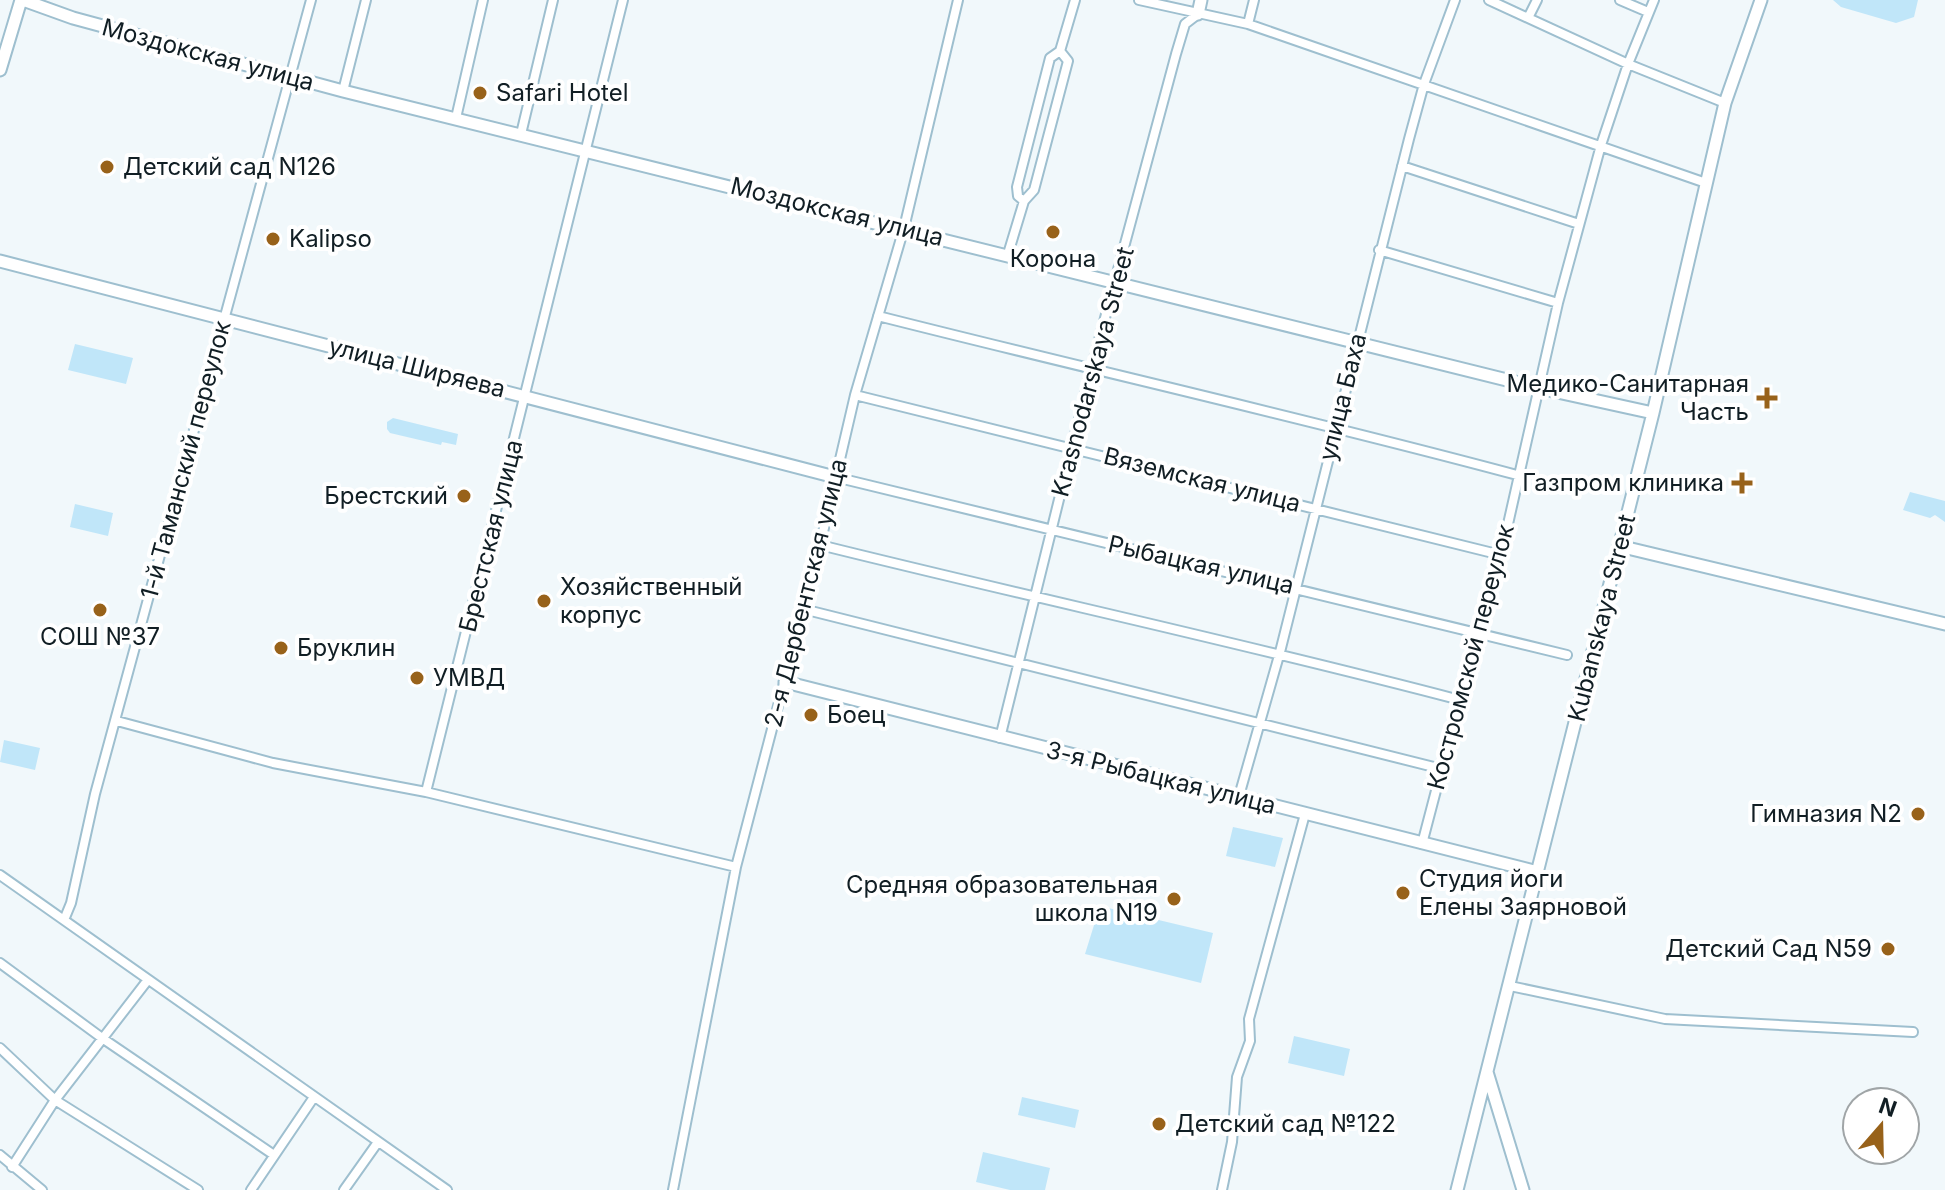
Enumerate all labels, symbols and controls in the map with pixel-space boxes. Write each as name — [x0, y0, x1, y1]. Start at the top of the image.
street label: Моздокская улица — [99, 12, 317, 97]
place label: Safari Hotel — [496, 78, 628, 107]
marker: Safari Hotel — [471, 84, 489, 102]
place label: Детский сад N126 — [123, 152, 336, 181]
marker: Детский сад N126 — [98, 158, 116, 176]
street label: Моздокская улица — [728, 171, 947, 252]
marker: Корона — [1044, 223, 1062, 241]
place label: Kalipso — [289, 224, 372, 253]
marker: Kalipso — [264, 230, 282, 248]
place label: Корона — [1010, 244, 1096, 273]
street label: Krasnodarskaya Street — [1045, 244, 1140, 500]
street label: 1-й Таманский переулок — [134, 318, 237, 602]
street label: улица Баха — [1313, 330, 1372, 464]
street label: улица Ширяева — [326, 332, 509, 403]
place label: Медико-Санитарная Часть — [1506, 369, 1749, 426]
marker: Медико-Санитарная Часть — [1756, 387, 1778, 409]
street label: Брестская улица — [453, 437, 528, 635]
street label: Вяземская улица — [1101, 441, 1304, 518]
street label: 2-я Дербентская улица — [758, 456, 853, 730]
place label: Газпром клиника — [1522, 468, 1724, 497]
marker: Газпром клиника — [1731, 472, 1753, 494]
place label: Брестский — [324, 481, 448, 510]
marker: Брестский — [455, 487, 473, 505]
street label: Kubanskaya Street — [1562, 511, 1641, 724]
street label: Костромской переулок — [1421, 521, 1520, 793]
street label: Рыбацкая улица — [1105, 529, 1297, 600]
place label: Хозяйственный корпус — [560, 572, 743, 629]
marker: Хозяйственный корпус — [535, 592, 553, 610]
marker: СОШ №37 — [91, 601, 109, 619]
place label: СОШ №37 — [40, 622, 160, 651]
place label: Бруклин — [297, 633, 395, 662]
marker: Бруклин — [272, 639, 290, 657]
place label: УМВД — [433, 663, 505, 692]
marker: УМВД — [408, 669, 426, 687]
place label: Боец — [827, 700, 885, 729]
marker: Боец — [802, 706, 820, 724]
street label: 3-я Рыбацкая улица — [1043, 735, 1279, 820]
place label: Гимназия N2 — [1750, 799, 1902, 828]
marker: Гимназия N2 — [1909, 805, 1927, 823]
place label: Студия йоги Елены Заярновой — [1419, 864, 1627, 921]
place label: Средняя образовательная школа N19 — [846, 870, 1158, 927]
marker: Студия йоги Елены Заярновой — [1394, 884, 1412, 902]
marker: Средняя образовательная школа N19 — [1165, 890, 1183, 908]
place label: Детский Сад N59 — [1665, 934, 1872, 963]
marker: Детский Сад N59 — [1879, 940, 1897, 958]
north arrow — [1841, 1086, 1921, 1166]
text: N — [1876, 1092, 1900, 1122]
place label: Детский сад №122 — [1175, 1109, 1396, 1138]
marker: Детский сад №122 — [1150, 1115, 1168, 1133]

